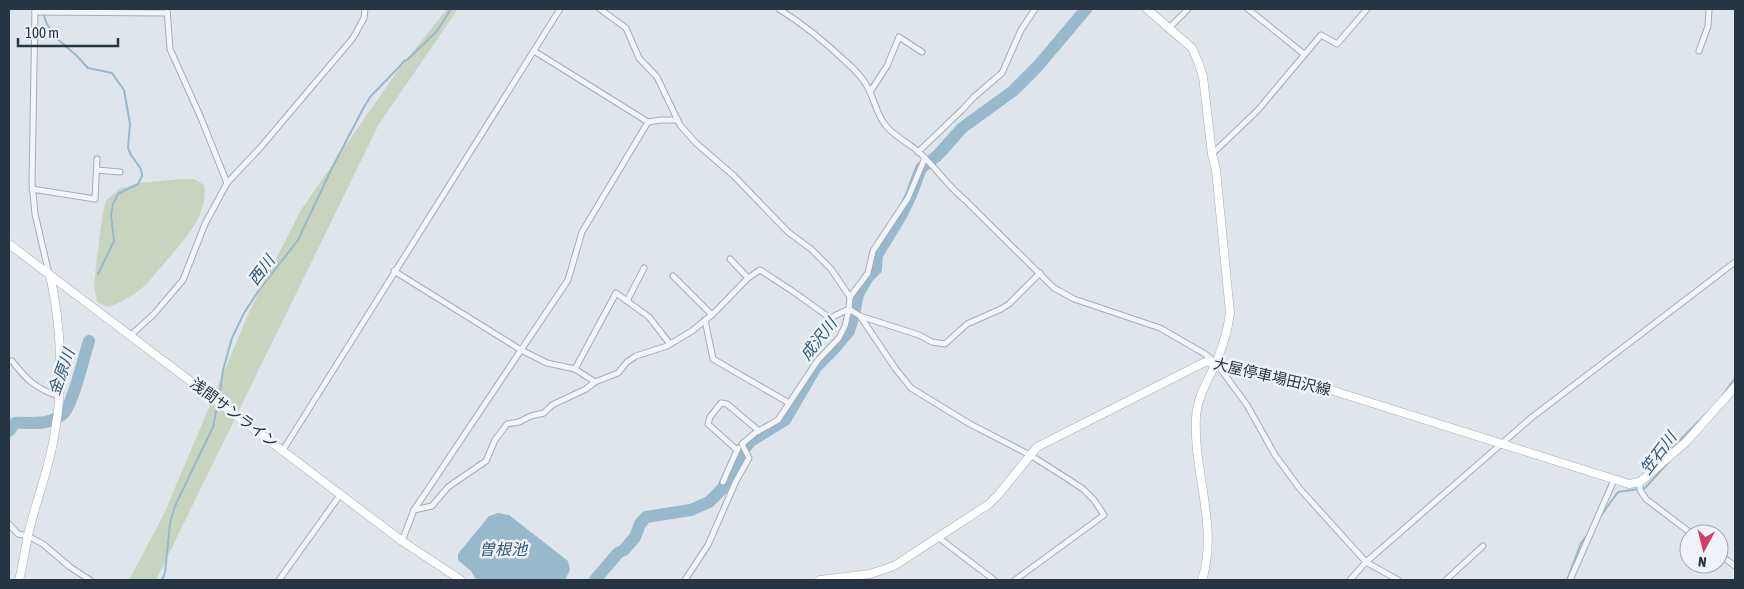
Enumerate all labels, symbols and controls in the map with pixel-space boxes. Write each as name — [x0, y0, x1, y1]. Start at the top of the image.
scale bar — [18, 15, 118, 47]
text: 100 m — [25, 24, 59, 41]
water label: 西川 — [244, 250, 279, 288]
water label: 成沢川 — [796, 313, 841, 363]
water label: 金原川 — [44, 344, 78, 398]
street label: 大屋停車場田沢線 — [1212, 355, 1332, 398]
street label: 浅間サンライン — [187, 374, 281, 451]
water label: 笠石川 — [1636, 427, 1681, 478]
north arrow — [1679, 524, 1729, 574]
water label: 曽根池 — [479, 540, 529, 558]
text: N — [1697, 553, 1707, 570]

